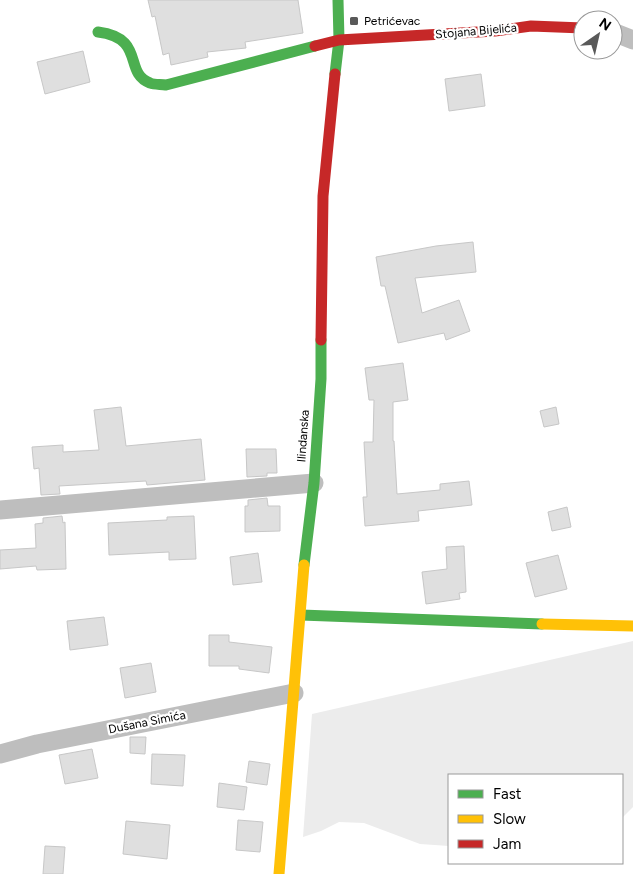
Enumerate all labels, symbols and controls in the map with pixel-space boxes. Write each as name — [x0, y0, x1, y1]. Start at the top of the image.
north arrow — [573, 10, 623, 60]
place label: Petrićevac — [364, 14, 421, 28]
marker: Petrićevac — [348, 15, 360, 27]
text: N — [596, 15, 614, 35]
street label: Stojana Bijelića — [435, 20, 517, 42]
street label: Ilindanska — [294, 409, 312, 463]
street label: Dušana Simića — [107, 708, 187, 736]
legend — [448, 774, 623, 864]
text: Fast — [493, 785, 522, 803]
text: Slow — [493, 810, 526, 828]
text: Jam — [493, 835, 521, 853]

